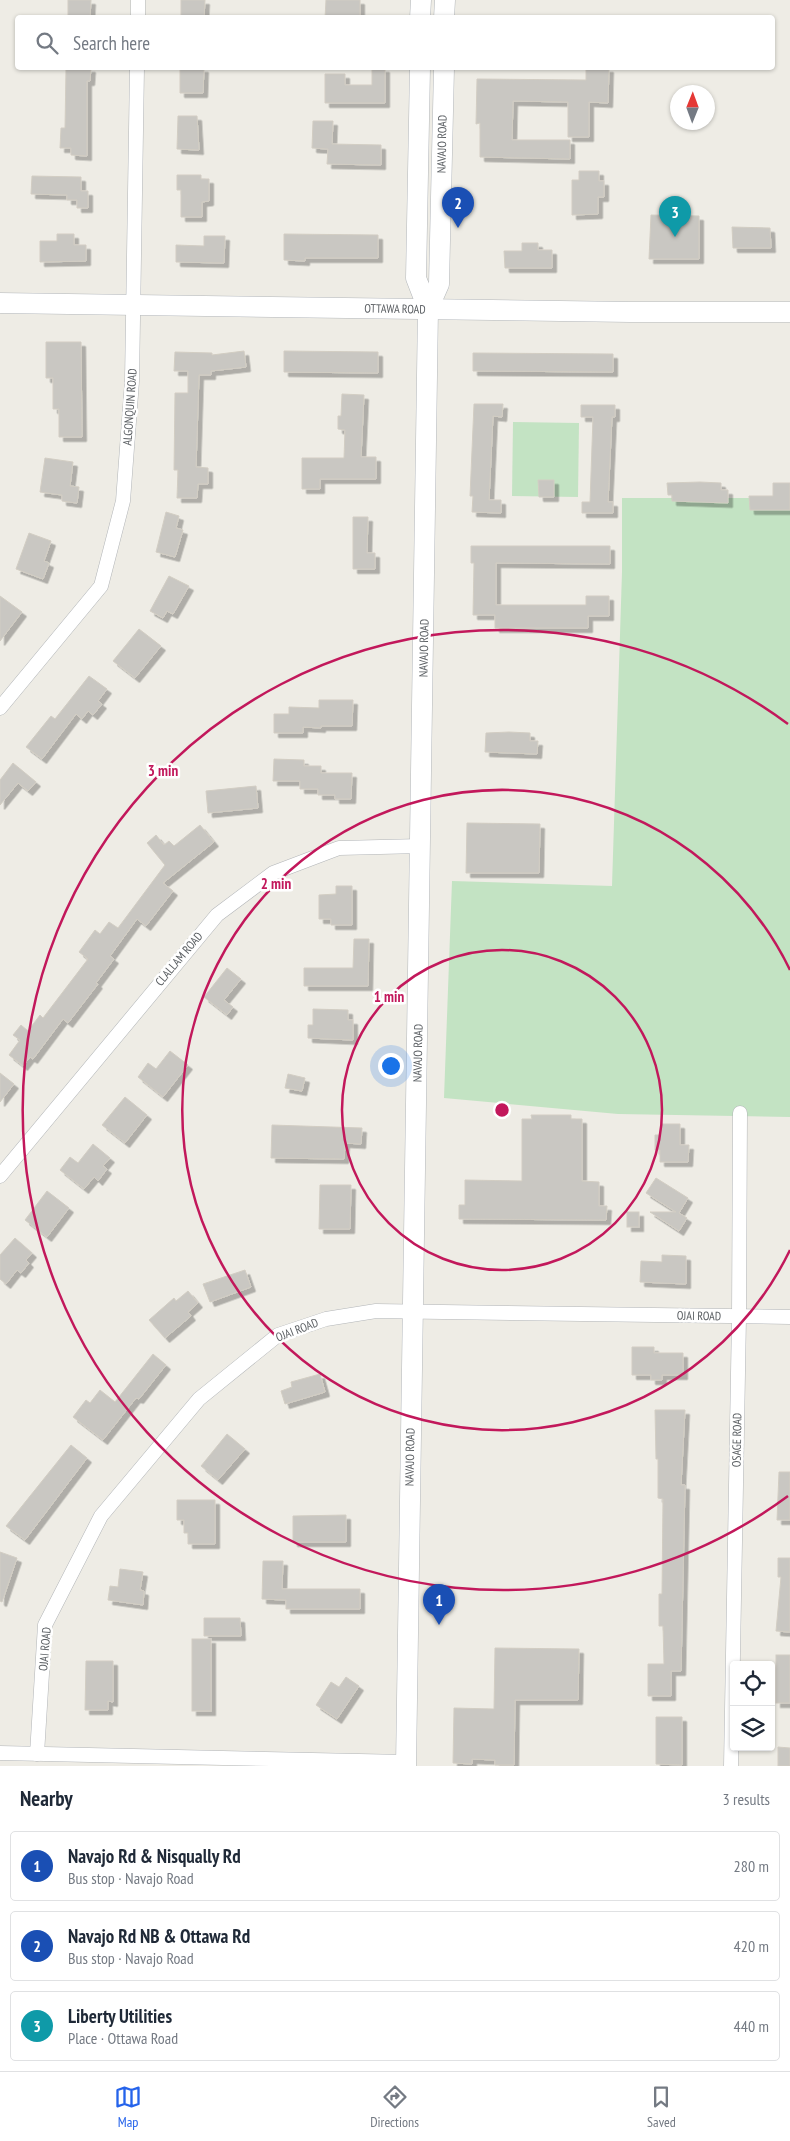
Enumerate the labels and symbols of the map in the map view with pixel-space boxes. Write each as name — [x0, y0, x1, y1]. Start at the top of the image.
north arrow — [670, 85, 715, 130]
street label: NAVAJO ROAD — [433, 115, 450, 173]
pin: 2 — [442, 187, 474, 228]
pin: 3 — [659, 196, 691, 237]
street label: OTTAWA ROAD — [364, 300, 426, 317]
street label: ALGONQUIN ROAD — [119, 368, 140, 446]
street label: NAVAJO ROAD — [415, 619, 432, 677]
text: 3 min — [148, 761, 178, 780]
text: 2 min — [261, 874, 291, 893]
street label: CLALLAM ROAD — [152, 929, 206, 989]
text: 1 min — [374, 987, 404, 1006]
street label: NAVAJO ROAD — [409, 1024, 426, 1082]
your location — [378, 1053, 404, 1079]
centre of rings — [493, 1101, 511, 1119]
street label: OJAI ROAD — [677, 1308, 721, 1323]
street label: OJAI ROAD — [274, 1315, 320, 1344]
street label: OSAGE ROAD — [729, 1413, 744, 1467]
street label: NAVAJO ROAD — [401, 1428, 418, 1486]
pin: 1 — [423, 1584, 455, 1625]
street label: OJAI ROAD — [35, 1626, 54, 1672]

